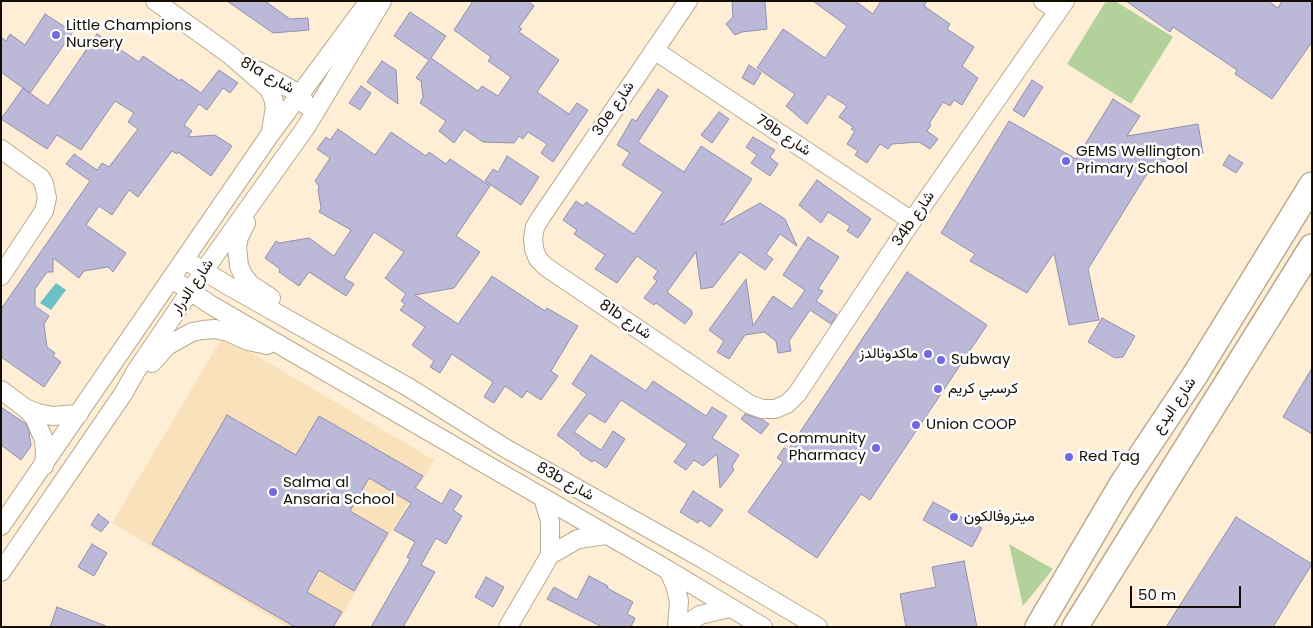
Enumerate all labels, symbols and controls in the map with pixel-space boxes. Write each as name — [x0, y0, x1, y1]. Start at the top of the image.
place label: Little Champions Nursery — [66, 17, 192, 52]
marker: Little Champions Nursery — [50, 29, 62, 41]
street label: 81a شارع — [237, 54, 297, 98]
street label: 30e شارع — [589, 78, 639, 140]
street label: 79b شارع — [752, 112, 814, 160]
place label: GEMS Wellington Primary School — [1076, 143, 1200, 178]
marker: GEMS Wellington Primary School — [1060, 155, 1072, 167]
street label: 34b شارع — [889, 188, 939, 250]
street label: شارع الدرار — [168, 256, 218, 318]
street label: 81b شارع — [596, 296, 654, 344]
place label: ماكدونالدز — [859, 345, 918, 363]
marker: ماكدونالدز — [922, 348, 934, 360]
place label: Subway — [951, 351, 1010, 369]
marker: Subway — [935, 354, 947, 366]
street label: شارع البدع — [1150, 374, 1200, 438]
place label: كرسبي كريم — [948, 380, 1018, 398]
marker: كرسبي كريم — [932, 383, 944, 395]
place label: Union COOP — [926, 416, 1016, 434]
marker: Union COOP — [910, 419, 922, 431]
place label: Community Pharmacy — [777, 430, 866, 465]
marker: Community Pharmacy — [870, 442, 882, 454]
place label: Red Tag — [1079, 448, 1140, 466]
marker: Red Tag — [1063, 451, 1075, 463]
street label: 83b شارع — [533, 459, 597, 505]
place label: Salma al Ansaria School — [283, 474, 395, 509]
marker: Salma al Ansaria School — [267, 486, 279, 498]
place label: ميتروفالكون — [964, 508, 1035, 526]
marker: ميتروفالكون — [948, 511, 960, 523]
scale bar — [1133, 576, 1244, 608]
text: 50 m — [1138, 584, 1176, 605]

